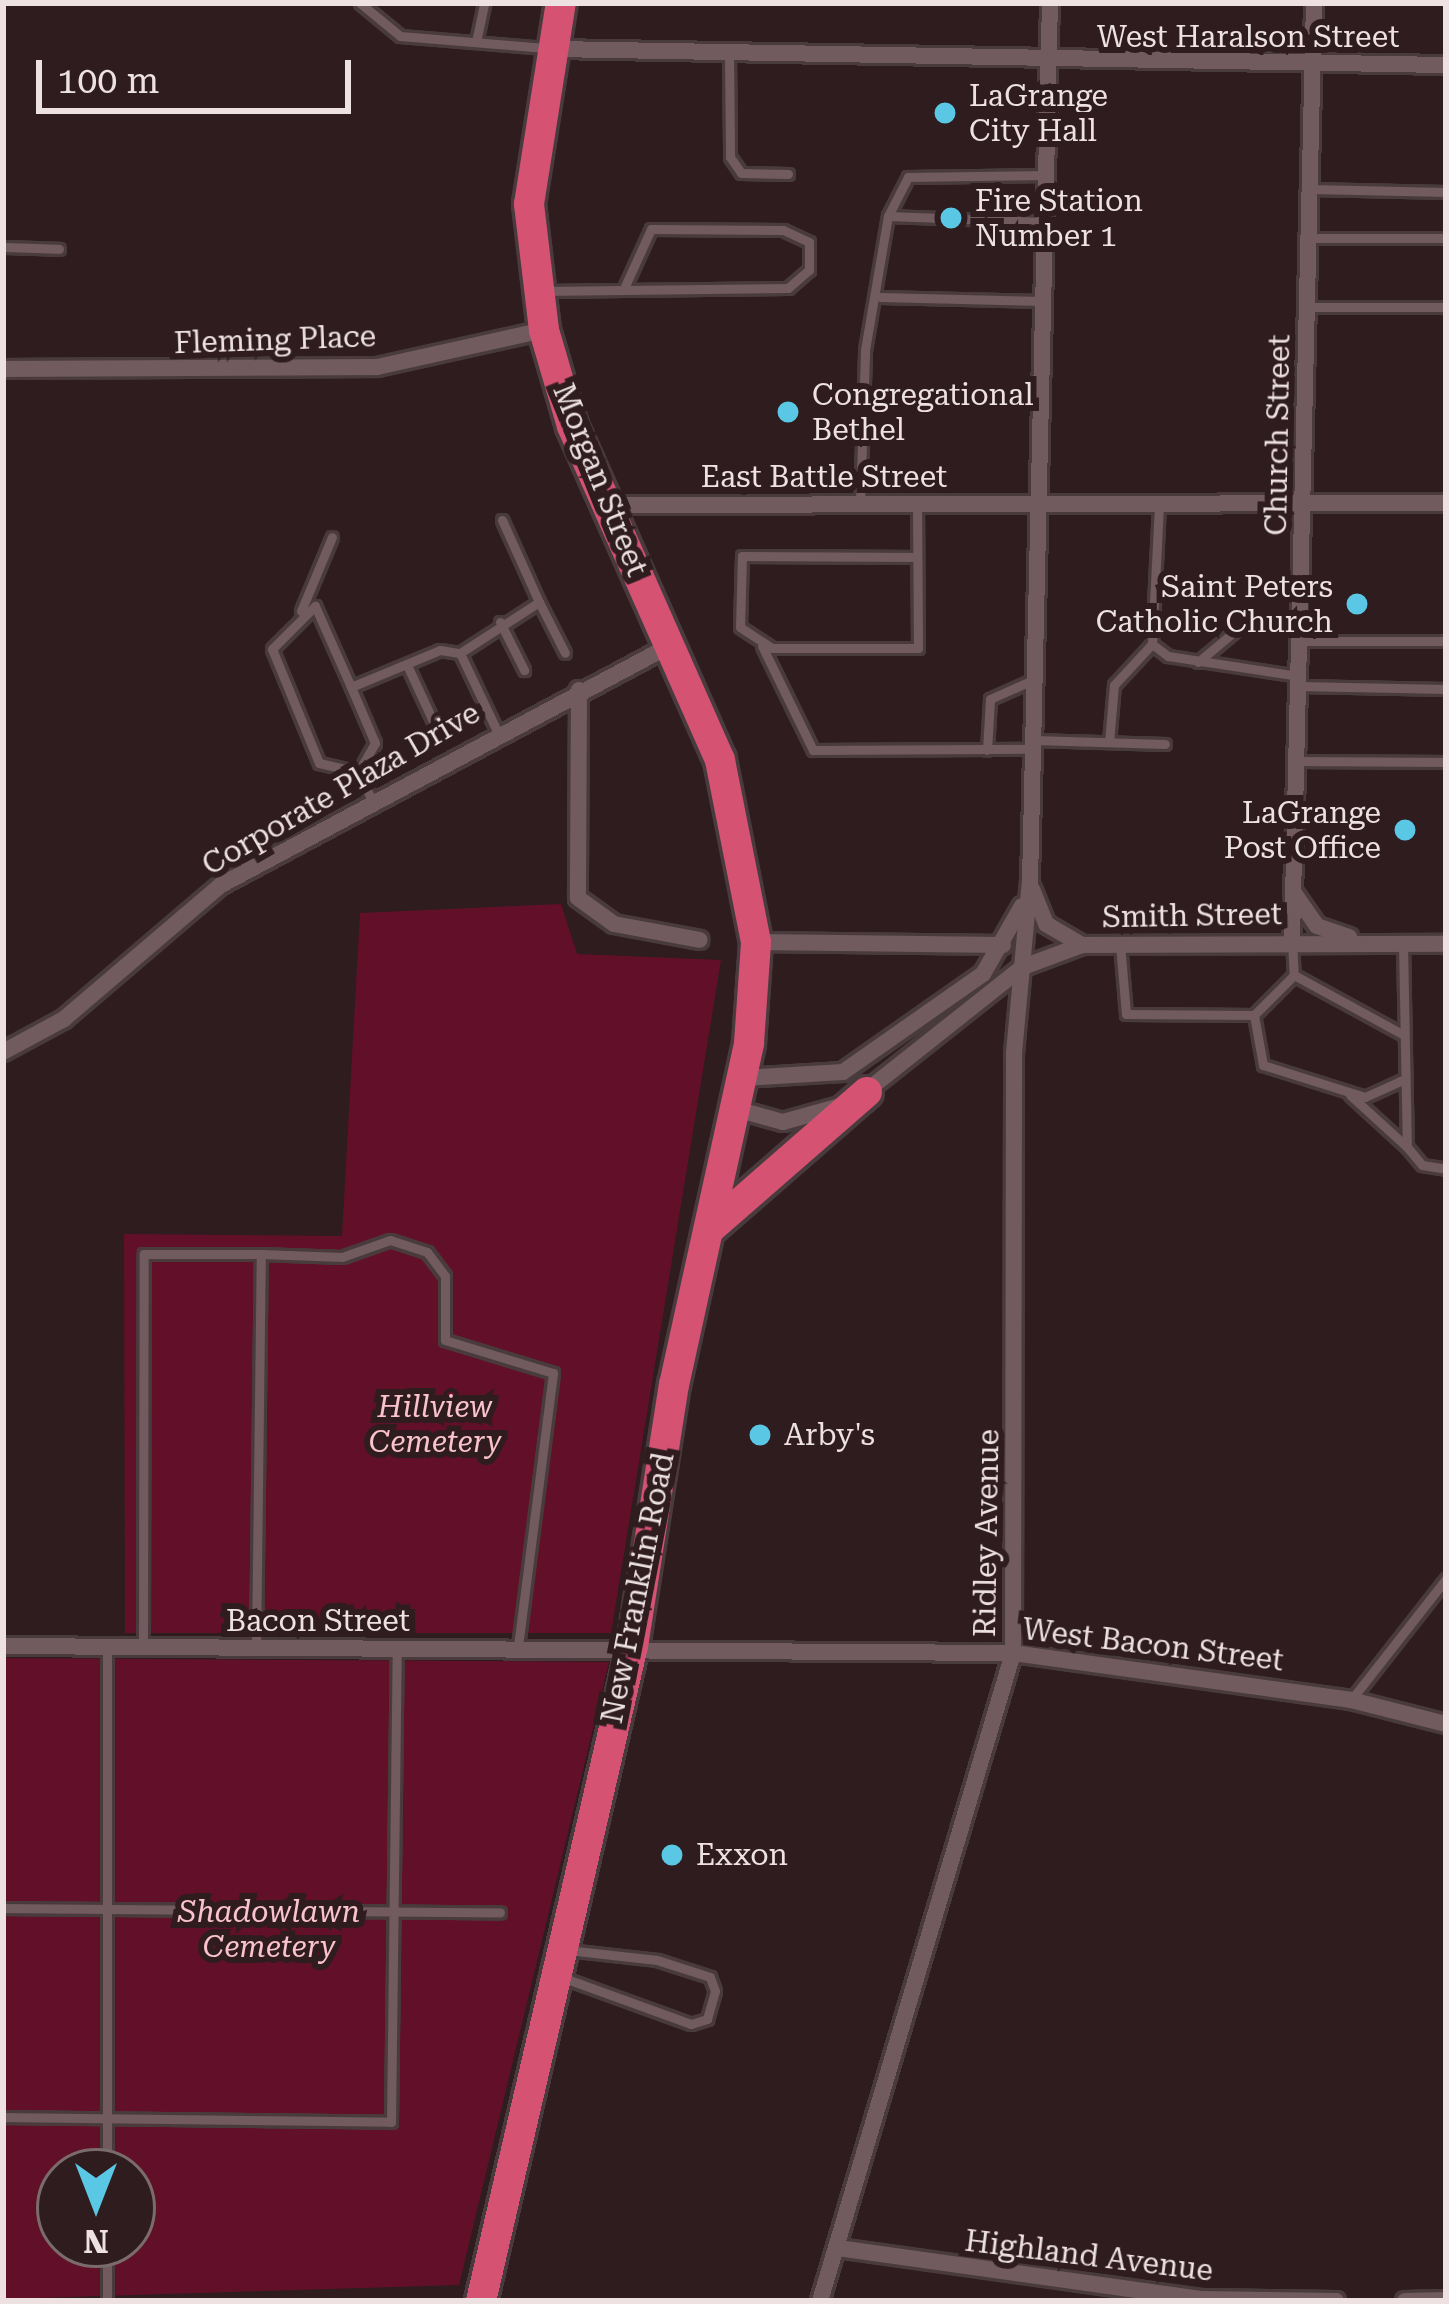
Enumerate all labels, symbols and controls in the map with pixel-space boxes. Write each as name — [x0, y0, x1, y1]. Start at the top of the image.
street label: West Haralson Street — [1097, 19, 1399, 55]
scale bar — [42, 36, 357, 110]
text: 100 m — [57, 60, 159, 102]
place label: LaGrange City Hall — [969, 78, 1108, 148]
marker: LaGrange City Hall — [932, 100, 958, 126]
place label: Fire Station Number 1 — [975, 183, 1143, 254]
marker: Fire Station Number 1 — [938, 205, 964, 231]
street label: Fleming Place — [173, 318, 377, 362]
street label: Church Street — [1258, 334, 1298, 536]
place label: Congregational Bethel — [812, 377, 1033, 448]
street label: Morgan Street — [545, 378, 655, 582]
marker: Congregational Bethel — [775, 399, 801, 425]
street label: East Battle Street — [701, 459, 947, 495]
place label: Saint Peters Catholic Church — [1096, 569, 1333, 640]
marker: Saint Peters Catholic Church — [1344, 591, 1370, 617]
street label: Corporate Plaza Drive — [196, 695, 486, 883]
place label: LaGrange Post Office — [1224, 795, 1381, 866]
marker: LaGrange Post Office — [1392, 817, 1418, 843]
street label: Smith Street — [1102, 896, 1282, 936]
park label: Hillview Cemetery — [369, 1389, 501, 1460]
place label: Arby's — [784, 1417, 875, 1453]
marker: Arby's — [747, 1422, 773, 1448]
street label: Ridley Avenue — [967, 1429, 1007, 1637]
street label: New Franklin Road — [594, 1450, 682, 1726]
street label: Bacon Street — [226, 1603, 410, 1639]
street label: West Bacon Street — [1020, 1611, 1286, 1679]
place label: Exxon — [696, 1837, 788, 1873]
marker: Exxon — [659, 1842, 685, 1868]
park label: Shadowlawn Cemetery — [178, 1894, 360, 1964]
north arrow — [36, 2148, 156, 2268]
text: N — [83, 2222, 109, 2261]
street label: Highland Avenue — [963, 2223, 1215, 2289]

